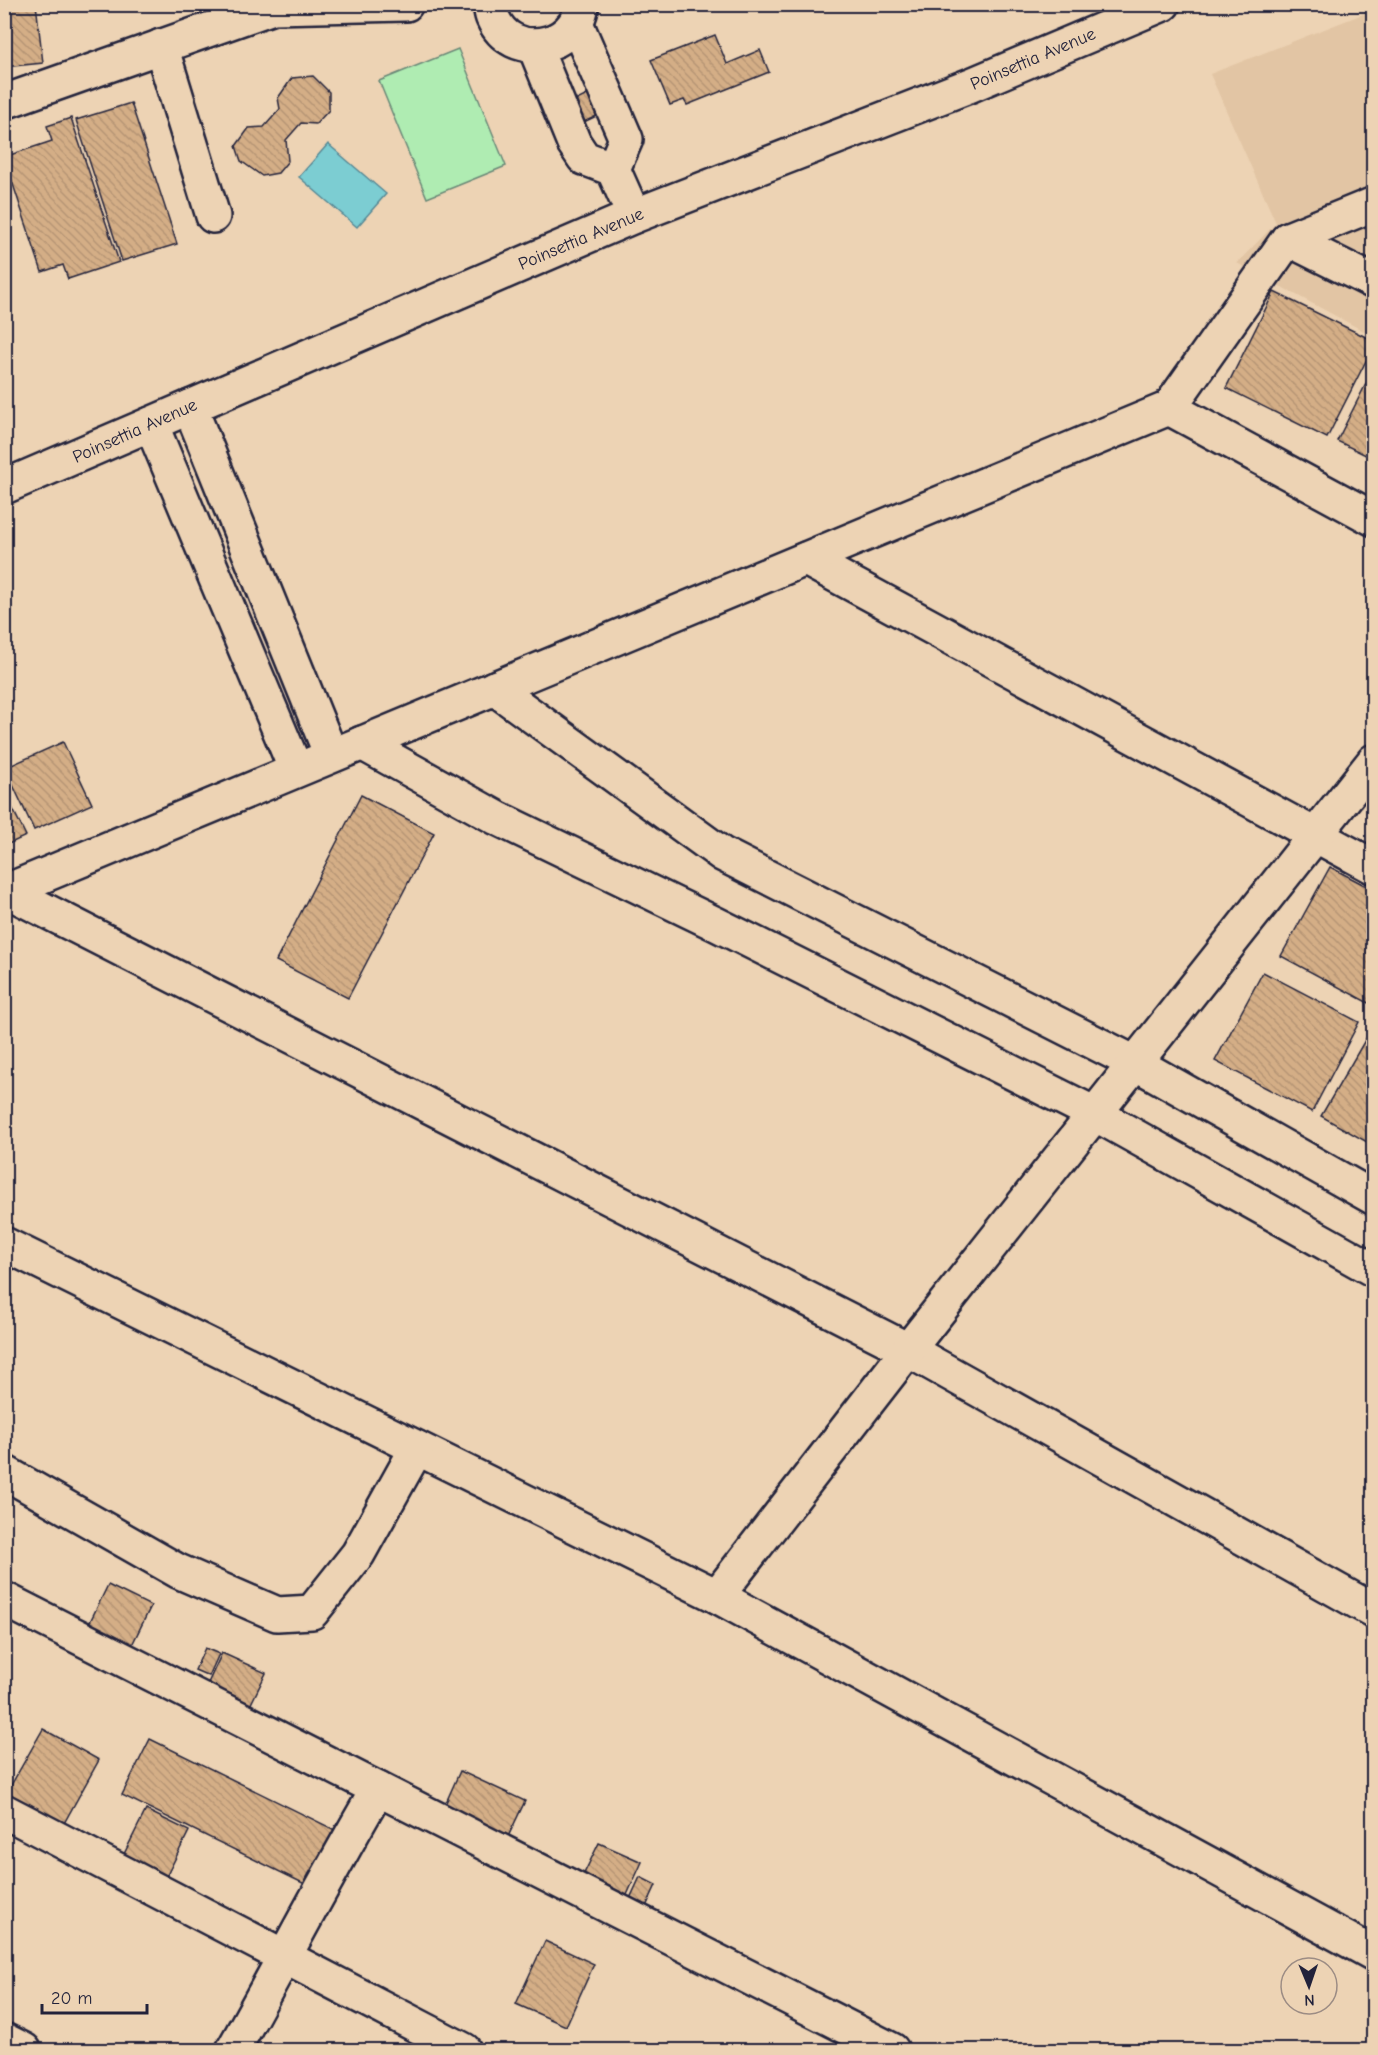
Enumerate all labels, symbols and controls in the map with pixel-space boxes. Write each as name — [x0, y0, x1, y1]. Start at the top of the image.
street label: Poinsettia Avenue — [967, 23, 1099, 95]
street label: Poinsettia Avenue — [515, 203, 647, 275]
street label: Poinsettia Avenue — [70, 394, 200, 468]
north arrow — [1279, 1956, 1339, 2016]
scale bar — [42, 1977, 147, 2015]
text: 20 m — [51, 1988, 92, 2009]
text: N — [1304, 1991, 1315, 2009]

